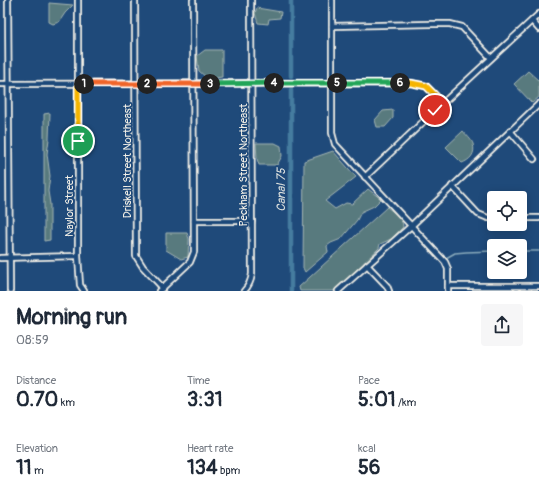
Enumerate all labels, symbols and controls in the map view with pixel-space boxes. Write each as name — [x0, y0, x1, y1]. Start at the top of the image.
pin: 4 — [264, 73, 284, 93]
pin: 5 — [327, 73, 347, 93]
pin: 6 — [390, 73, 410, 93]
pin: 1 — [74, 74, 94, 94]
pin: 2 — [137, 74, 157, 94]
pin: 3 — [200, 74, 220, 94]
text: 4 — [271, 76, 277, 89]
text: 5 — [334, 76, 340, 89]
text: 6 — [397, 76, 403, 89]
text: 1 — [82, 77, 86, 90]
text: 2 — [144, 77, 150, 90]
text: 3 — [207, 77, 213, 90]
pin — [418, 93, 452, 127]
icon: check — [424, 99, 446, 121]
street label: Driskell Street Northeast — [121, 103, 134, 218]
street label: Peckham Street Northeast — [237, 103, 250, 227]
pin — [61, 124, 95, 158]
icon: arrive — [67, 130, 89, 152]
water label: Canal 75 — [274, 167, 289, 212]
street label: Naylor Street — [63, 174, 76, 237]
map controls — [487, 191, 527, 279]
button: locate — [487, 191, 527, 231]
button: layers — [487, 239, 527, 279]
text: Morning run — [16, 303, 127, 331]
button: share — [481, 304, 523, 346]
text: 08:59 — [16, 332, 49, 348]
text: Distance — [16, 374, 56, 387]
text: Time — [187, 374, 210, 387]
text: Pace — [358, 374, 380, 387]
text: 0.70 — [16, 387, 58, 412]
text: 3:31 — [187, 387, 222, 412]
text: 5:01 — [358, 387, 396, 412]
text: km — [58, 396, 75, 409]
text: /km — [396, 396, 416, 409]
text: Elevation — [16, 442, 58, 455]
text: Heart rate — [187, 442, 233, 455]
text: kcal — [358, 442, 376, 455]
text: 11 — [16, 455, 32, 480]
text: 134 — [187, 455, 218, 480]
text: 56 — [358, 455, 380, 480]
text: m — [32, 464, 44, 477]
text: bpm — [218, 464, 240, 477]

